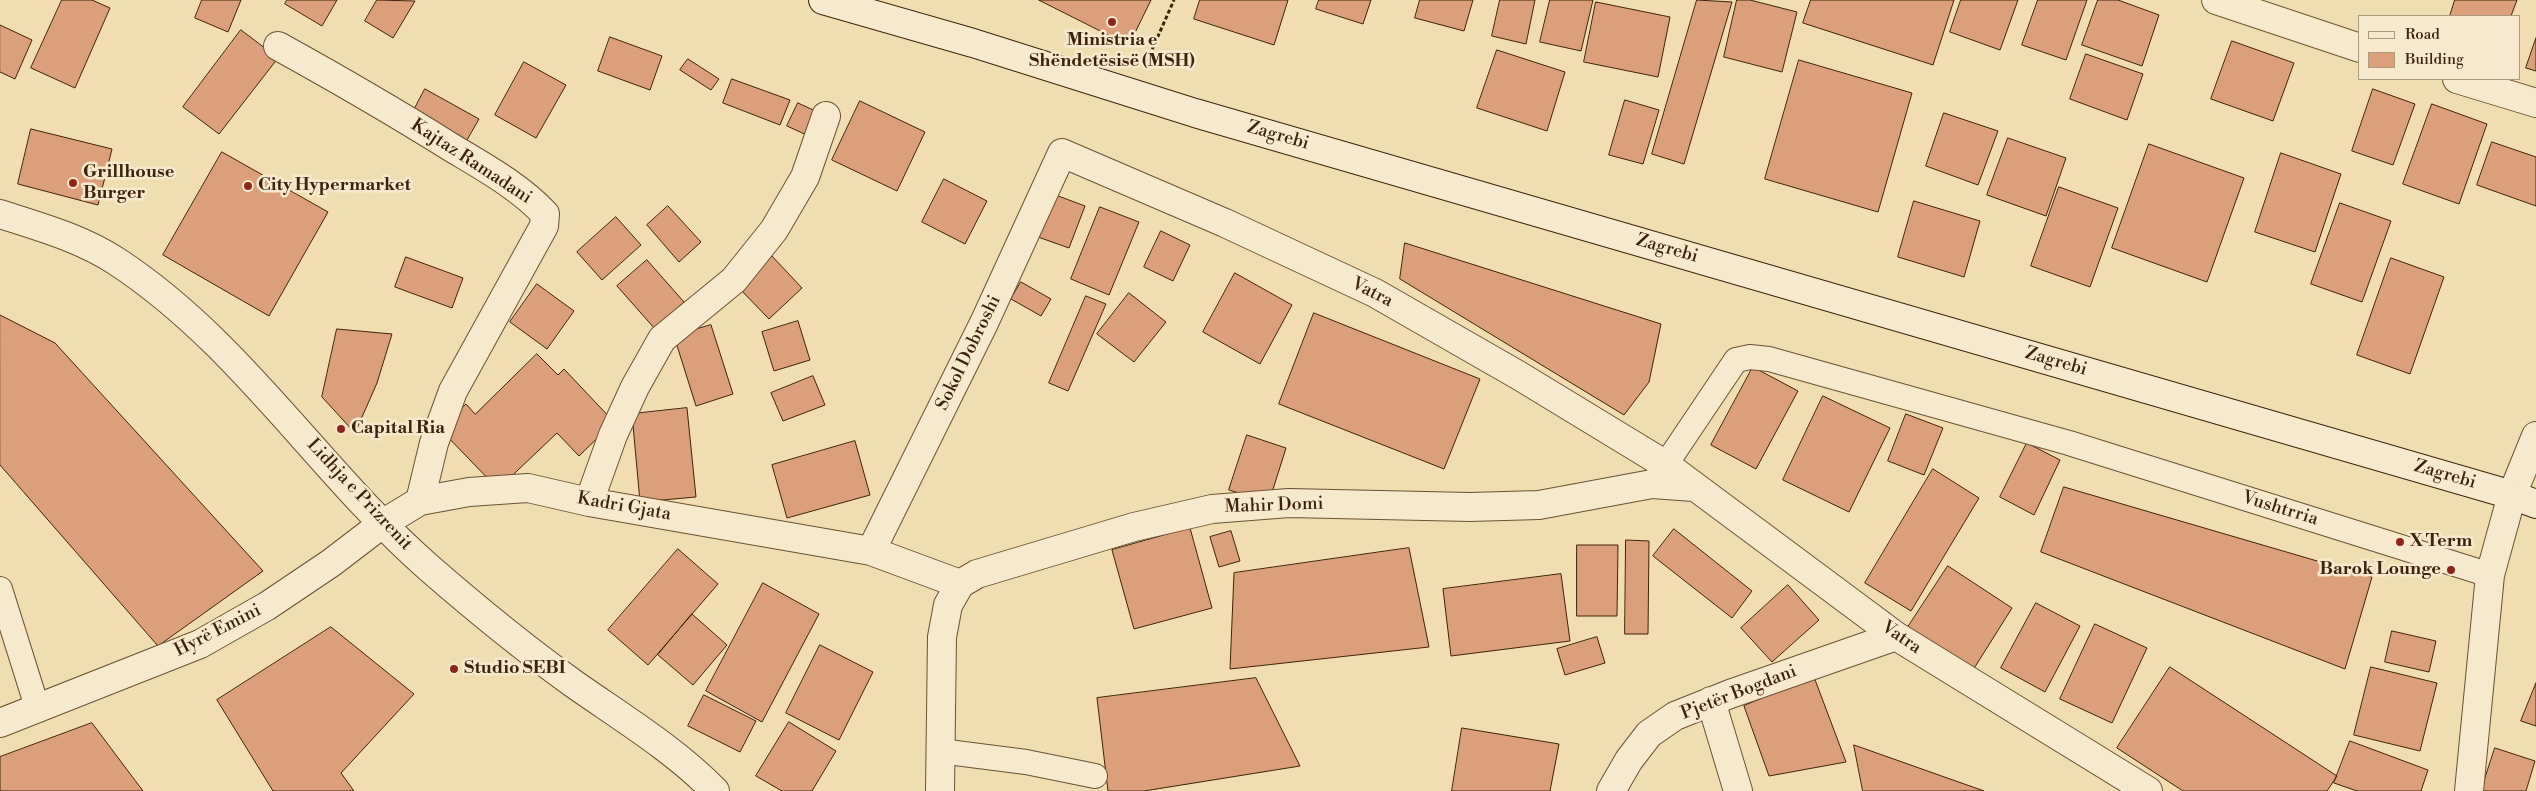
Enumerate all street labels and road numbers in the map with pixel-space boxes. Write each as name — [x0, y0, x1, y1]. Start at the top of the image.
street label: Kajtaz Ramadani — [407, 115, 535, 209]
street label: Zagrebi — [1245, 117, 1311, 155]
street label: Zagrebi — [1634, 230, 1700, 268]
street label: Vatra — [1348, 273, 1396, 313]
street label: Sokol Dobroshi — [932, 292, 1006, 414]
street label: Zagrebi — [2023, 343, 2089, 381]
street label: Lidhja e Prizrenit — [302, 435, 416, 555]
street label: Zagrebi — [2412, 456, 2478, 494]
street label: Vushtrria — [2239, 487, 2321, 531]
street label: Kadri Gjata — [575, 488, 673, 526]
street label: Mahir Domi — [1224, 493, 1324, 519]
street label: Hyrë Emini — [171, 600, 265, 662]
street label: Vatra — [1877, 617, 1925, 659]
street label: Pjetër Bogdani — [1678, 661, 1800, 725]

